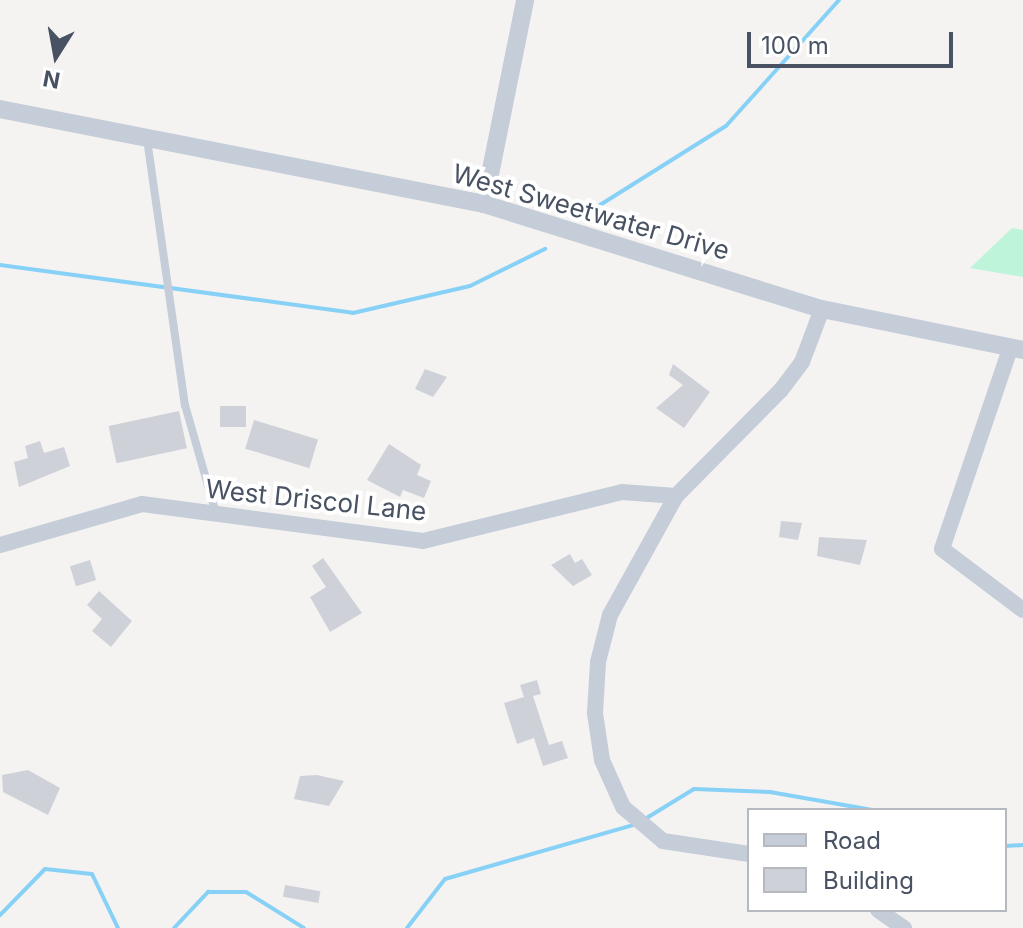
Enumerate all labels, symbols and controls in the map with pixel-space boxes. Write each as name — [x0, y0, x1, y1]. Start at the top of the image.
north arrow — [16, 16, 96, 96]
scale bar — [751, 16, 957, 66]
text: 100 m — [761, 31, 829, 60]
text: N — [41, 65, 62, 94]
street label: West Sweetwater Drive — [449, 158, 733, 266]
street label: West Driscol Lane — [204, 473, 428, 527]
legend — [747, 808, 1007, 912]
text: Road — [823, 826, 881, 855]
text: Building — [823, 866, 914, 895]

